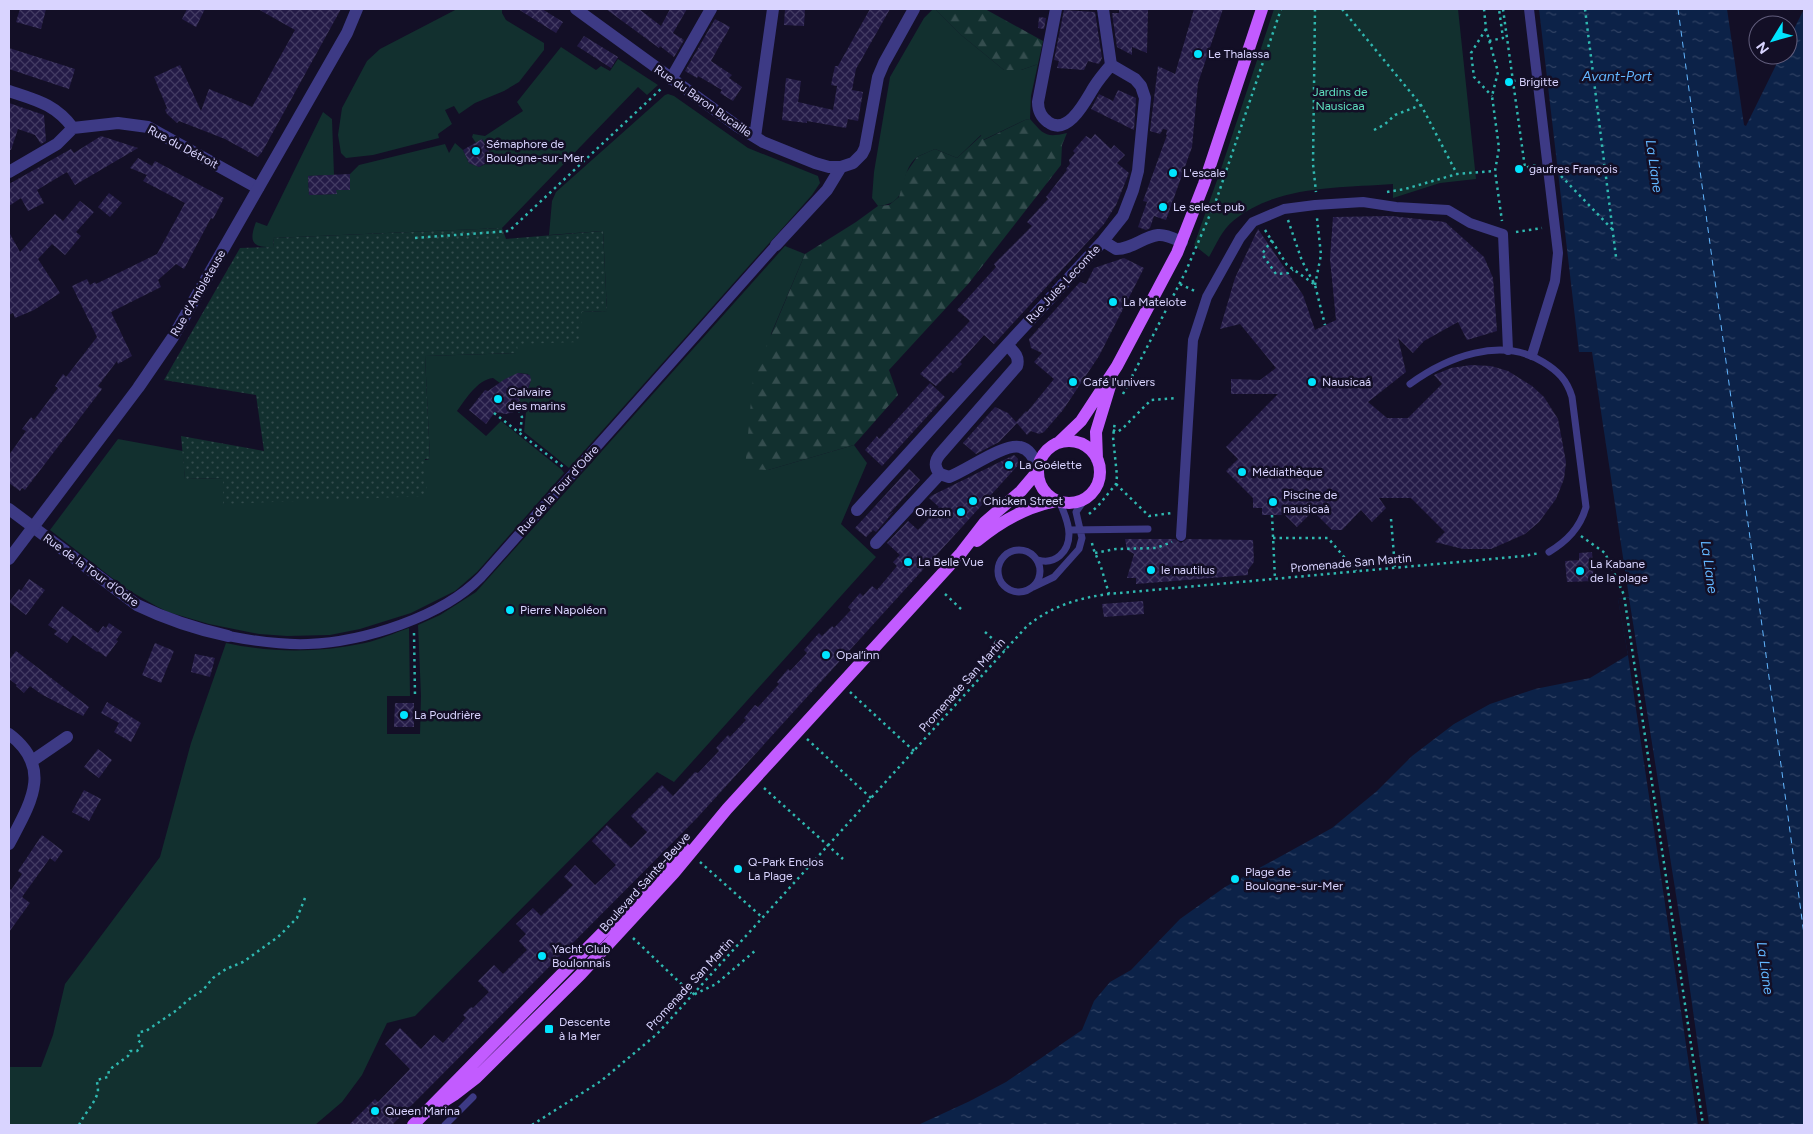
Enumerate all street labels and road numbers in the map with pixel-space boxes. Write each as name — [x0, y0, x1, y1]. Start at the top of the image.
street label: Rue du Baron Bucaille — [652, 62, 755, 140]
street label: Rue du Détroit — [145, 122, 221, 172]
street label: Rue Jules Lecomte — [1023, 242, 1103, 326]
street label: Rue d'Ambleteuse — [168, 247, 229, 339]
street label: Rue de la Tour d'Odre — [514, 442, 602, 537]
street label: Rue de la Tour d'Odre — [40, 531, 142, 610]
street label: Promenade San Martin — [1290, 551, 1412, 575]
street label: Promenade San Martin — [916, 635, 1008, 735]
street label: Boulevard Sainte-Beuve — [597, 829, 694, 934]
street label: Promenade San Martin — [643, 935, 737, 1033]

